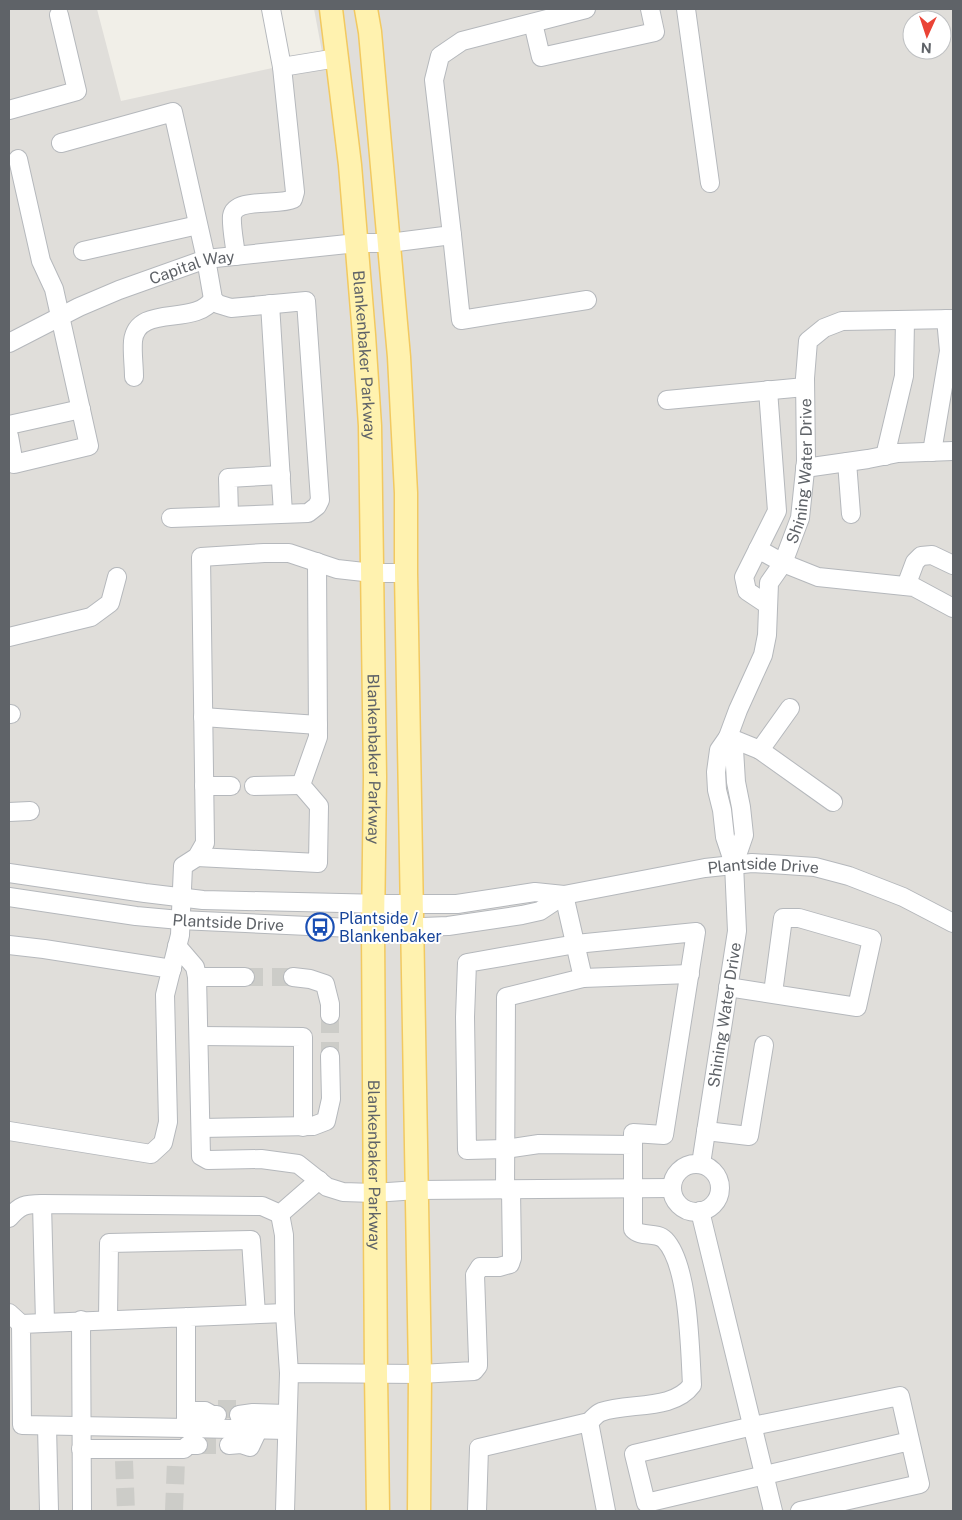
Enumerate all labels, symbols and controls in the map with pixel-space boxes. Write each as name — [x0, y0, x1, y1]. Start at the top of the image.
north arrow — [902, 10, 952, 60]
text: N — [920, 40, 932, 56]
street label: Capital Way — [147, 246, 236, 288]
street label: Blankenbaker Parkway — [349, 269, 380, 441]
street label: Shining Water Drive — [782, 398, 816, 546]
street label: Blankenbaker Parkway — [364, 674, 385, 845]
street label: Plantside Drive — [707, 853, 820, 877]
place label: Plantside / Blankenbaker — [339, 909, 442, 946]
street label: Plantside Drive — [172, 910, 285, 934]
bus stop icon: Plantside / Blankenbaker — [305, 912, 335, 942]
street label: Shining Water Drive — [703, 941, 745, 1089]
street label: Blankenbaker Parkway — [365, 1080, 385, 1251]

